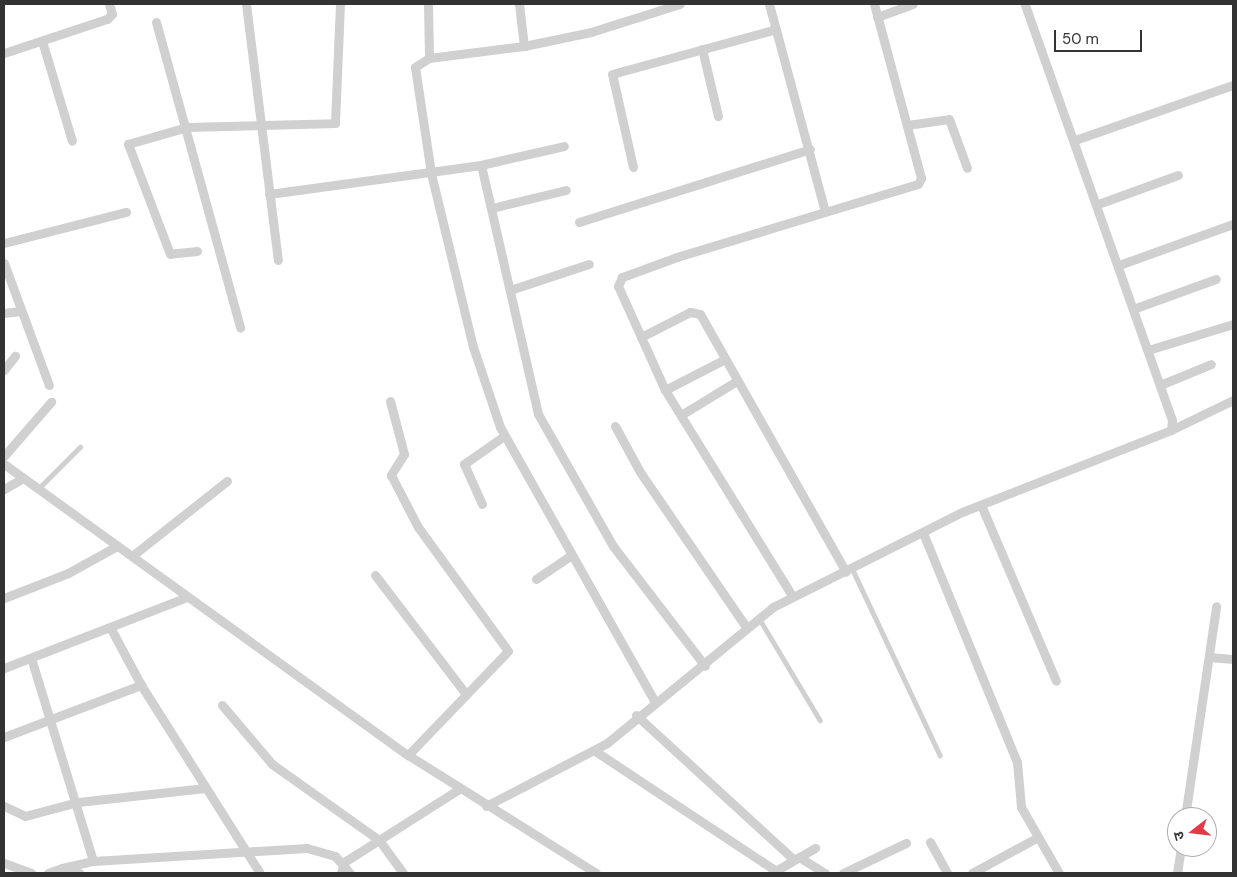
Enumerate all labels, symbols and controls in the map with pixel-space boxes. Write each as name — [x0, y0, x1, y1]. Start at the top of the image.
scale bar — [1057, 20, 1144, 52]
text: 50 m — [1062, 29, 1099, 49]
north arrow — [1167, 807, 1217, 857]
text: उ — [1169, 829, 1188, 842]

